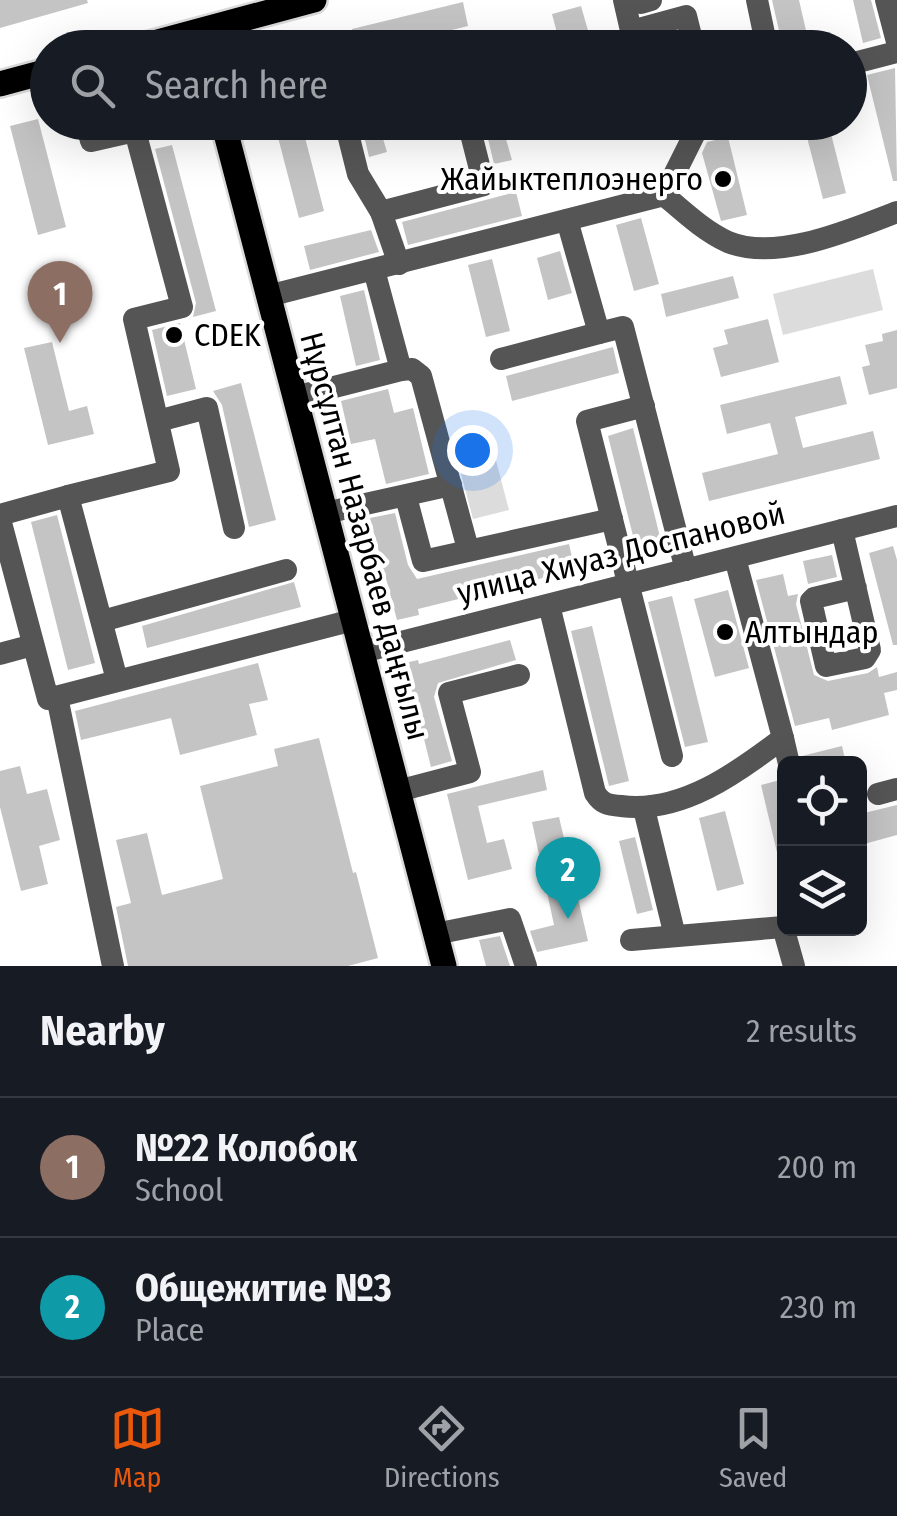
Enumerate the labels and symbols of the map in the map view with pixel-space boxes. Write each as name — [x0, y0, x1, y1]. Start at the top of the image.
place label: Жайыктеплоэнерго — [441, 160, 703, 198]
marker: Жайыктеплоэнерго — [712, 168, 734, 190]
pin: 1 — [28, 260, 92, 343]
place label: CDEK — [194, 316, 262, 354]
marker: CDEK — [163, 324, 185, 346]
street label: Нұрсұлтан Назарбаев даңғылы — [292, 328, 438, 744]
your location — [447, 425, 498, 476]
street label: улица Хиуаз Доспановой — [453, 494, 789, 612]
place label: Алтындар — [745, 613, 878, 651]
marker: Алтындар — [714, 621, 736, 643]
pin: 2 — [536, 836, 600, 919]

